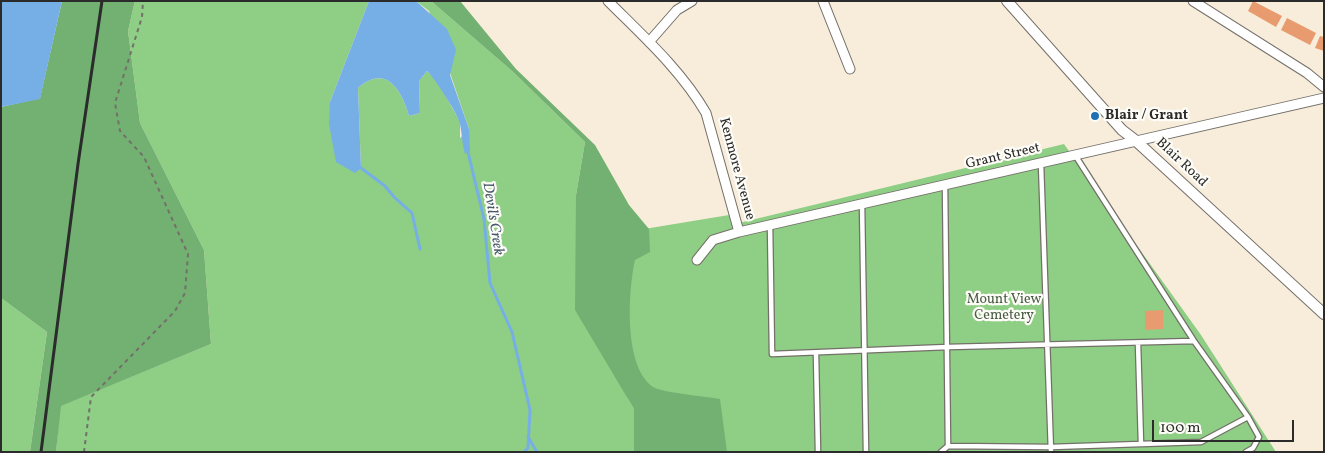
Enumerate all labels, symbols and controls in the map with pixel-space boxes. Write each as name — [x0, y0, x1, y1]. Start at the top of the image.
place label: Blair / Grant — [1105, 108, 1188, 124]
marker: Blair / Grant — [1089, 110, 1101, 122]
street label: Kenmore Avenue — [714, 116, 758, 222]
street label: Blair Road — [1152, 135, 1210, 191]
street label: Grant Street — [964, 140, 1042, 174]
water label: Devil's Creek — [477, 181, 507, 257]
park label: Mount View Cemetery — [967, 292, 1041, 324]
scale bar — [1155, 410, 1298, 442]
text: 100 m — [1160, 418, 1200, 439]

